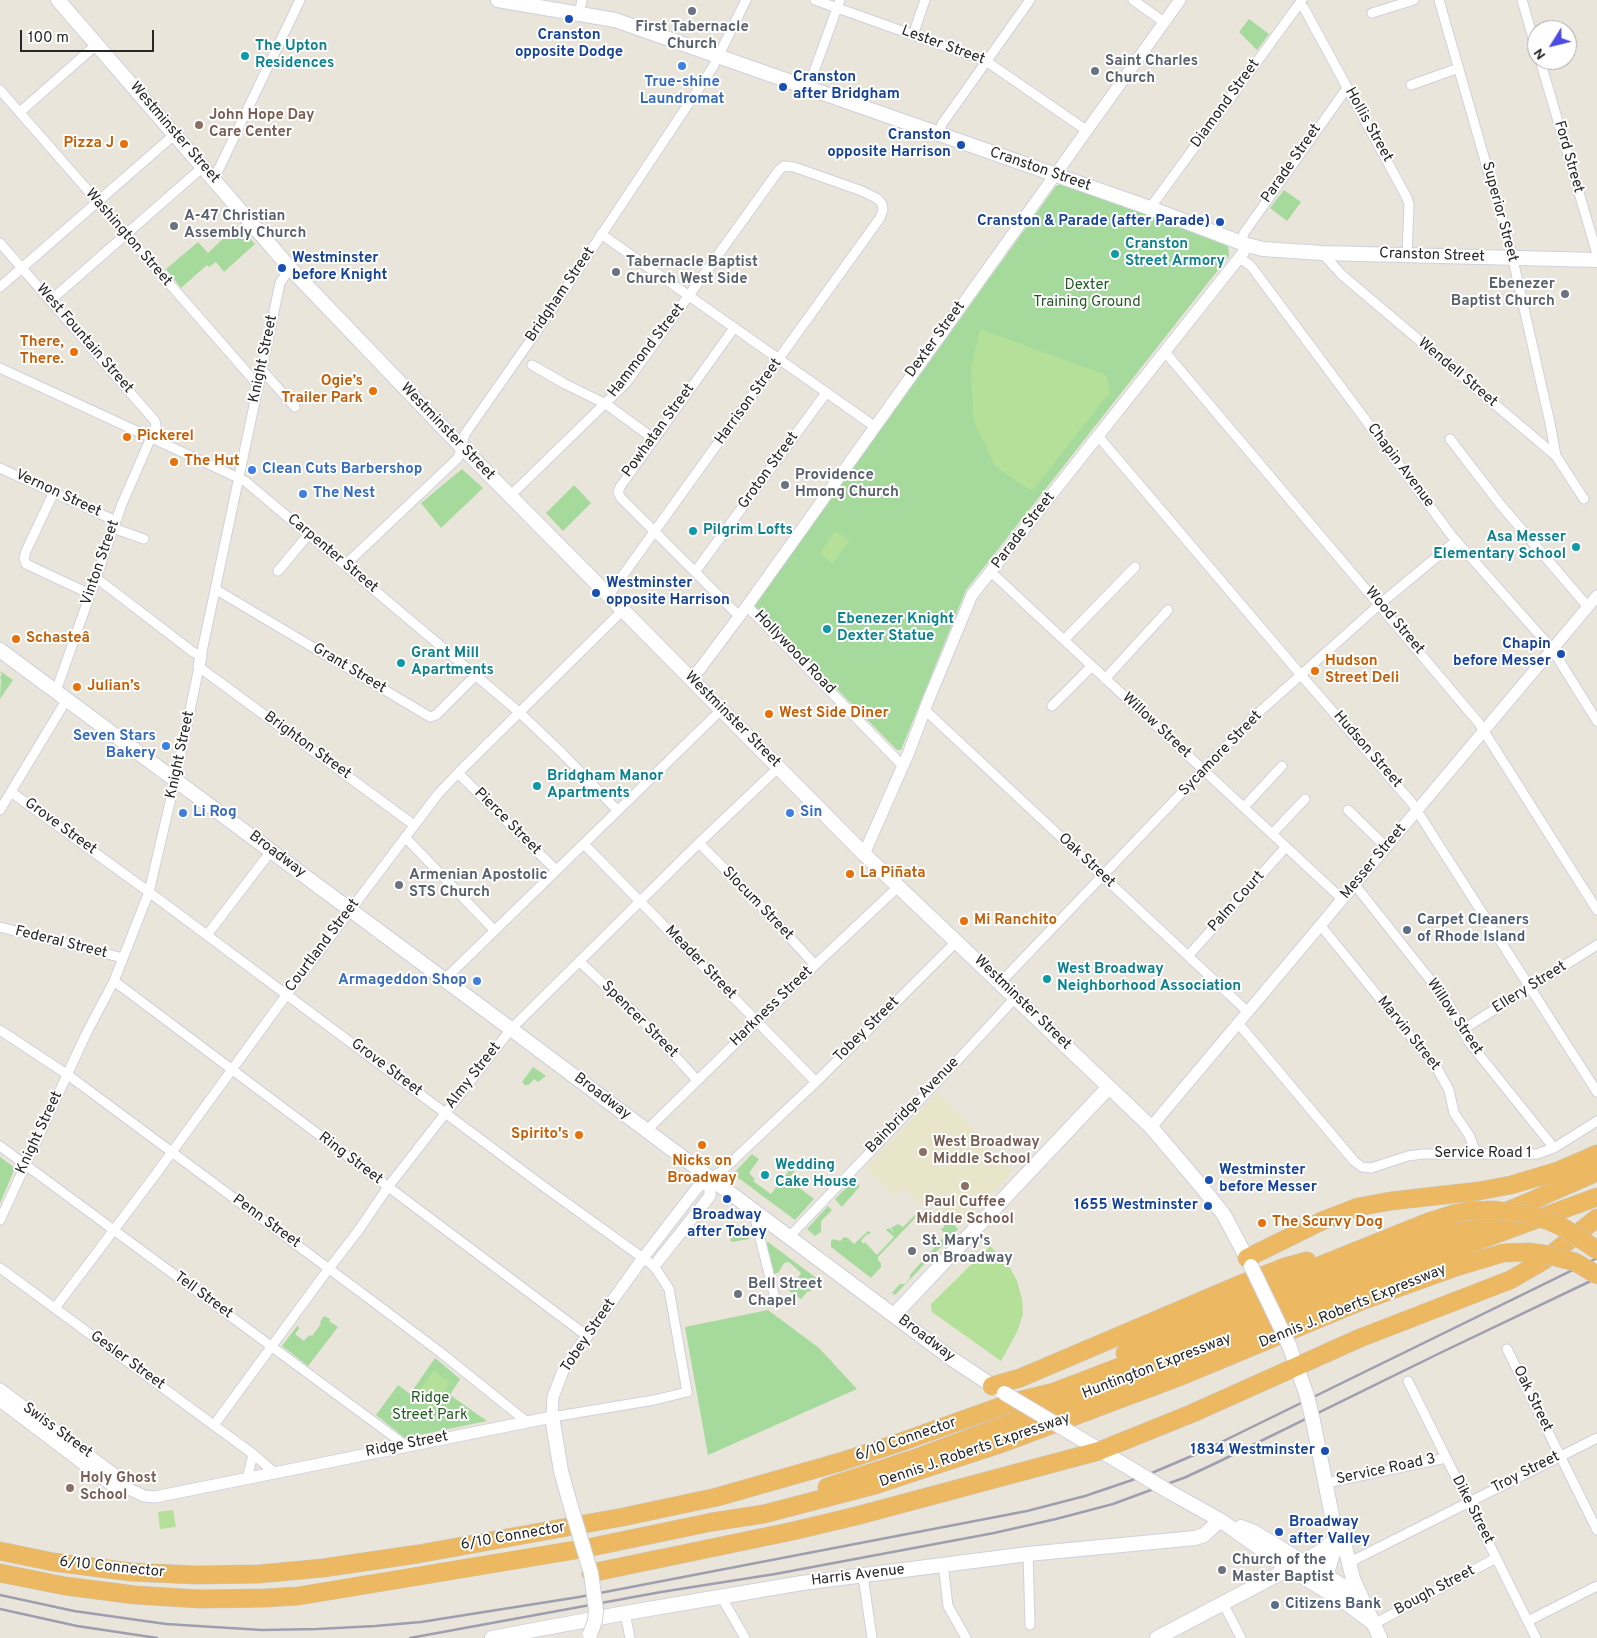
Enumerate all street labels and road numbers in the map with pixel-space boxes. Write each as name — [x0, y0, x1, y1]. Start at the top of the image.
street label: Lester Street — [899, 23, 987, 69]
street label: Diamond Street — [1188, 56, 1264, 152]
street label: Westminster Street — [125, 79, 223, 187]
street label: Hollis Street — [1340, 85, 1396, 165]
street label: Ford Street — [1549, 119, 1587, 195]
street label: Parade Street — [1258, 121, 1326, 207]
street label: Cranston Street — [987, 144, 1093, 196]
street label: Superior Street — [1477, 160, 1521, 264]
street label: Washington Street — [81, 185, 175, 291]
street label: Bridgham Street — [523, 244, 599, 346]
street label: Cranston Street — [1379, 245, 1485, 267]
street label: West Fountain Street — [32, 281, 136, 397]
street label: Dexter Street — [902, 298, 970, 382]
street label: Hammond Street — [605, 300, 689, 402]
street label: Knight Street — [246, 313, 282, 405]
street label: Wendell Street — [1414, 334, 1500, 412]
street label: Harrison Street — [712, 355, 786, 449]
street label: Westminster Street — [396, 380, 498, 484]
street label: Powhatan Street — [619, 381, 699, 481]
street label: Chapin Avenue — [1363, 420, 1437, 512]
street label: Groton Street — [735, 429, 803, 513]
street label: Vernon Street — [12, 466, 104, 522]
street label: Parade Street — [989, 489, 1059, 573]
street label: Carpenter Street — [283, 511, 381, 597]
street label: Vinton Street — [78, 518, 124, 608]
street label: Wood Street — [1361, 584, 1427, 658]
street label: Hollywood Road — [750, 607, 838, 699]
street label: Grant Street — [309, 640, 389, 698]
street label: Westminster Street — [680, 668, 784, 772]
street label: Willow Street — [1118, 689, 1194, 763]
street label: Brighton Street — [260, 708, 354, 784]
street label: Sycamore Street — [1176, 708, 1266, 800]
street label: Hudson Street — [1329, 708, 1405, 792]
street label: Knight Street — [163, 709, 199, 801]
street label: Pierce Street — [470, 785, 544, 859]
street label: Grove Street — [21, 795, 99, 859]
street label: Messer Street — [1337, 821, 1411, 903]
street label: Broadway — [245, 828, 309, 882]
street label: Oak Street — [1054, 830, 1118, 892]
street label: Slocum Street — [718, 864, 796, 944]
street label: Palm Court — [1205, 868, 1269, 936]
street label: Courtland Street — [282, 896, 364, 996]
street label: Meader Street — [660, 922, 740, 1004]
street label: Federal Street — [13, 923, 109, 963]
street label: Westminster Street — [970, 952, 1074, 1054]
street label: Ellery Street — [1490, 958, 1570, 1018]
street label: Harkness Street — [727, 963, 817, 1051]
street label: Willow Street — [1422, 975, 1486, 1059]
street label: Spencer Street — [597, 978, 681, 1062]
street label: Marvin Street — [1373, 993, 1443, 1075]
street label: Tobey Street — [831, 994, 903, 1066]
street label: Grove Street — [347, 1035, 425, 1101]
street label: Almy Street — [442, 1039, 506, 1113]
street label: Bainbridge Avenue — [863, 1054, 963, 1158]
street label: Broadway — [570, 1070, 634, 1124]
street label: Knight Street — [13, 1089, 67, 1177]
street label: Ring Street — [314, 1129, 386, 1189]
street label: Service Road 1 — [1434, 1145, 1532, 1163]
street label: Penn Street — [229, 1191, 303, 1253]
street label: Dennis J. Roberts Expressway — [1257, 1261, 1449, 1353]
street label: Tell Street — [170, 1269, 236, 1323]
street label: Tobey Street — [558, 1296, 620, 1376]
street label: Broadway — [894, 1312, 958, 1366]
street label: Gesler Street — [86, 1328, 168, 1394]
street label: Huntington Expressway — [1080, 1330, 1234, 1404]
street label: Oak Street — [1508, 1363, 1556, 1435]
street label: Swiss Street — [19, 1400, 95, 1462]
street label: Dennis J. Roberts Expressway — [877, 1410, 1073, 1492]
street label: 6/10 Connector — [853, 1414, 959, 1466]
street label: Ridge Street — [364, 1428, 450, 1462]
street label: Troy Street — [1489, 1448, 1563, 1498]
street label: Service Road 3 — [1335, 1451, 1437, 1489]
street label: Dike Street — [1447, 1473, 1497, 1547]
street label: 6/10 Connector — [459, 1519, 567, 1555]
street label: 6/10 Connector — [58, 1554, 166, 1582]
street label: Harris Avenue — [810, 1561, 906, 1591]
street label: Bough Street — [1392, 1562, 1478, 1620]

